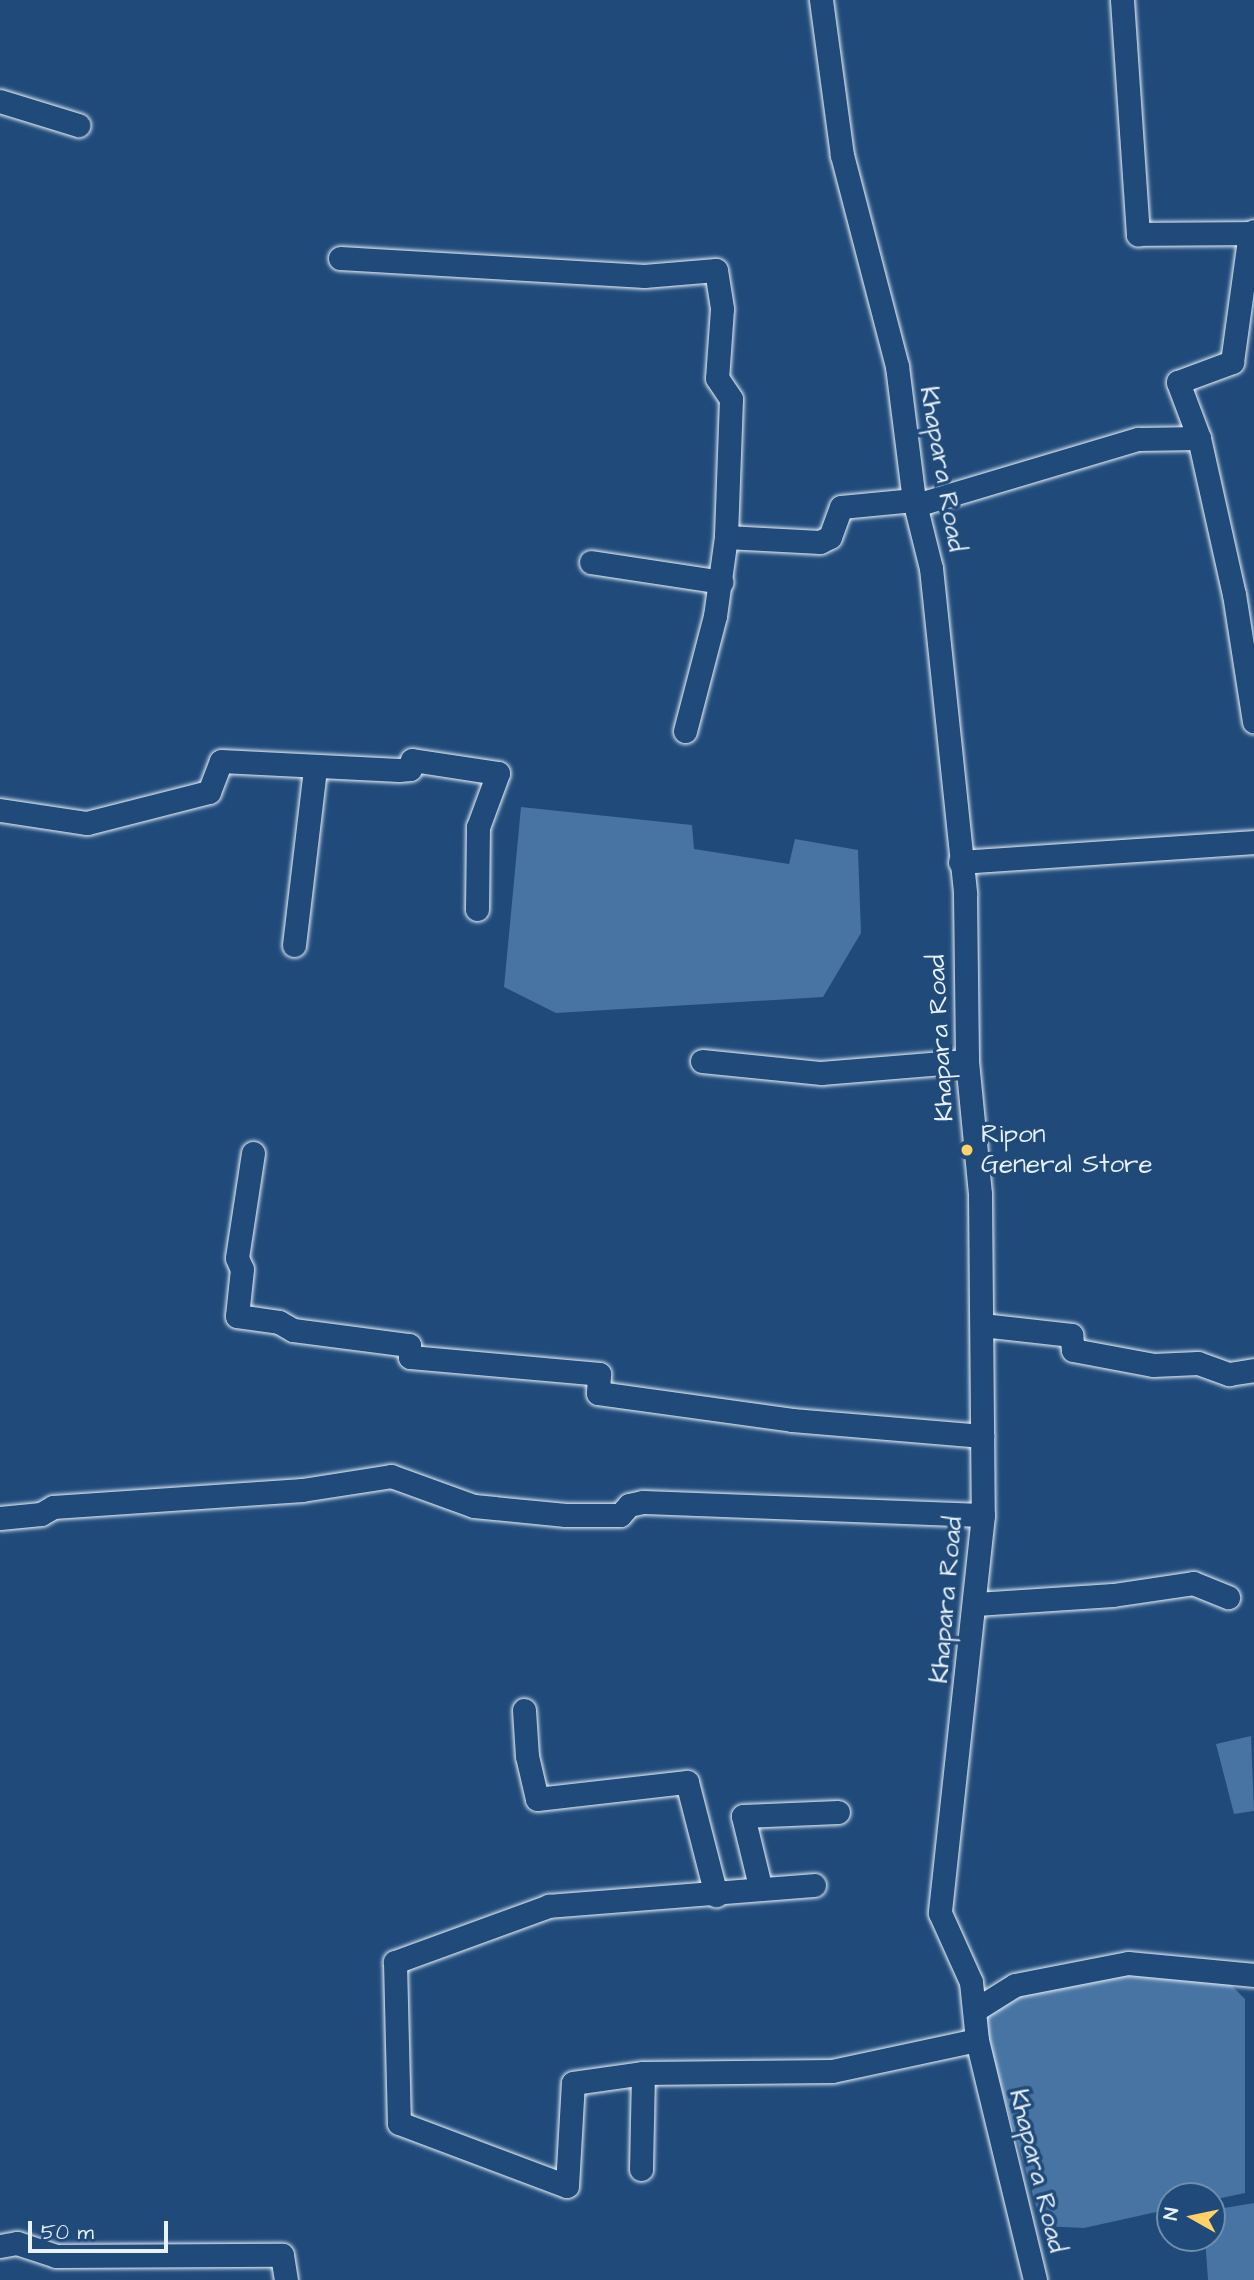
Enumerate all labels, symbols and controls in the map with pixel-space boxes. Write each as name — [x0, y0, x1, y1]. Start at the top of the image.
street label: Khapara Road — [912, 384, 972, 554]
street label: Khapara Road — [921, 954, 961, 1122]
place label: Ripon General Store — [981, 1119, 1152, 1180]
marker: Ripon General Store — [959, 1142, 975, 1158]
street label: Khapara Road — [924, 1515, 970, 1685]
street label: Khapara Road — [1002, 2086, 1072, 2256]
north arrow — [1156, 2182, 1226, 2252]
scale bar — [32, 2206, 172, 2250]
text: N — [1157, 2206, 1186, 2222]
text: 50 m — [41, 2218, 94, 2247]

